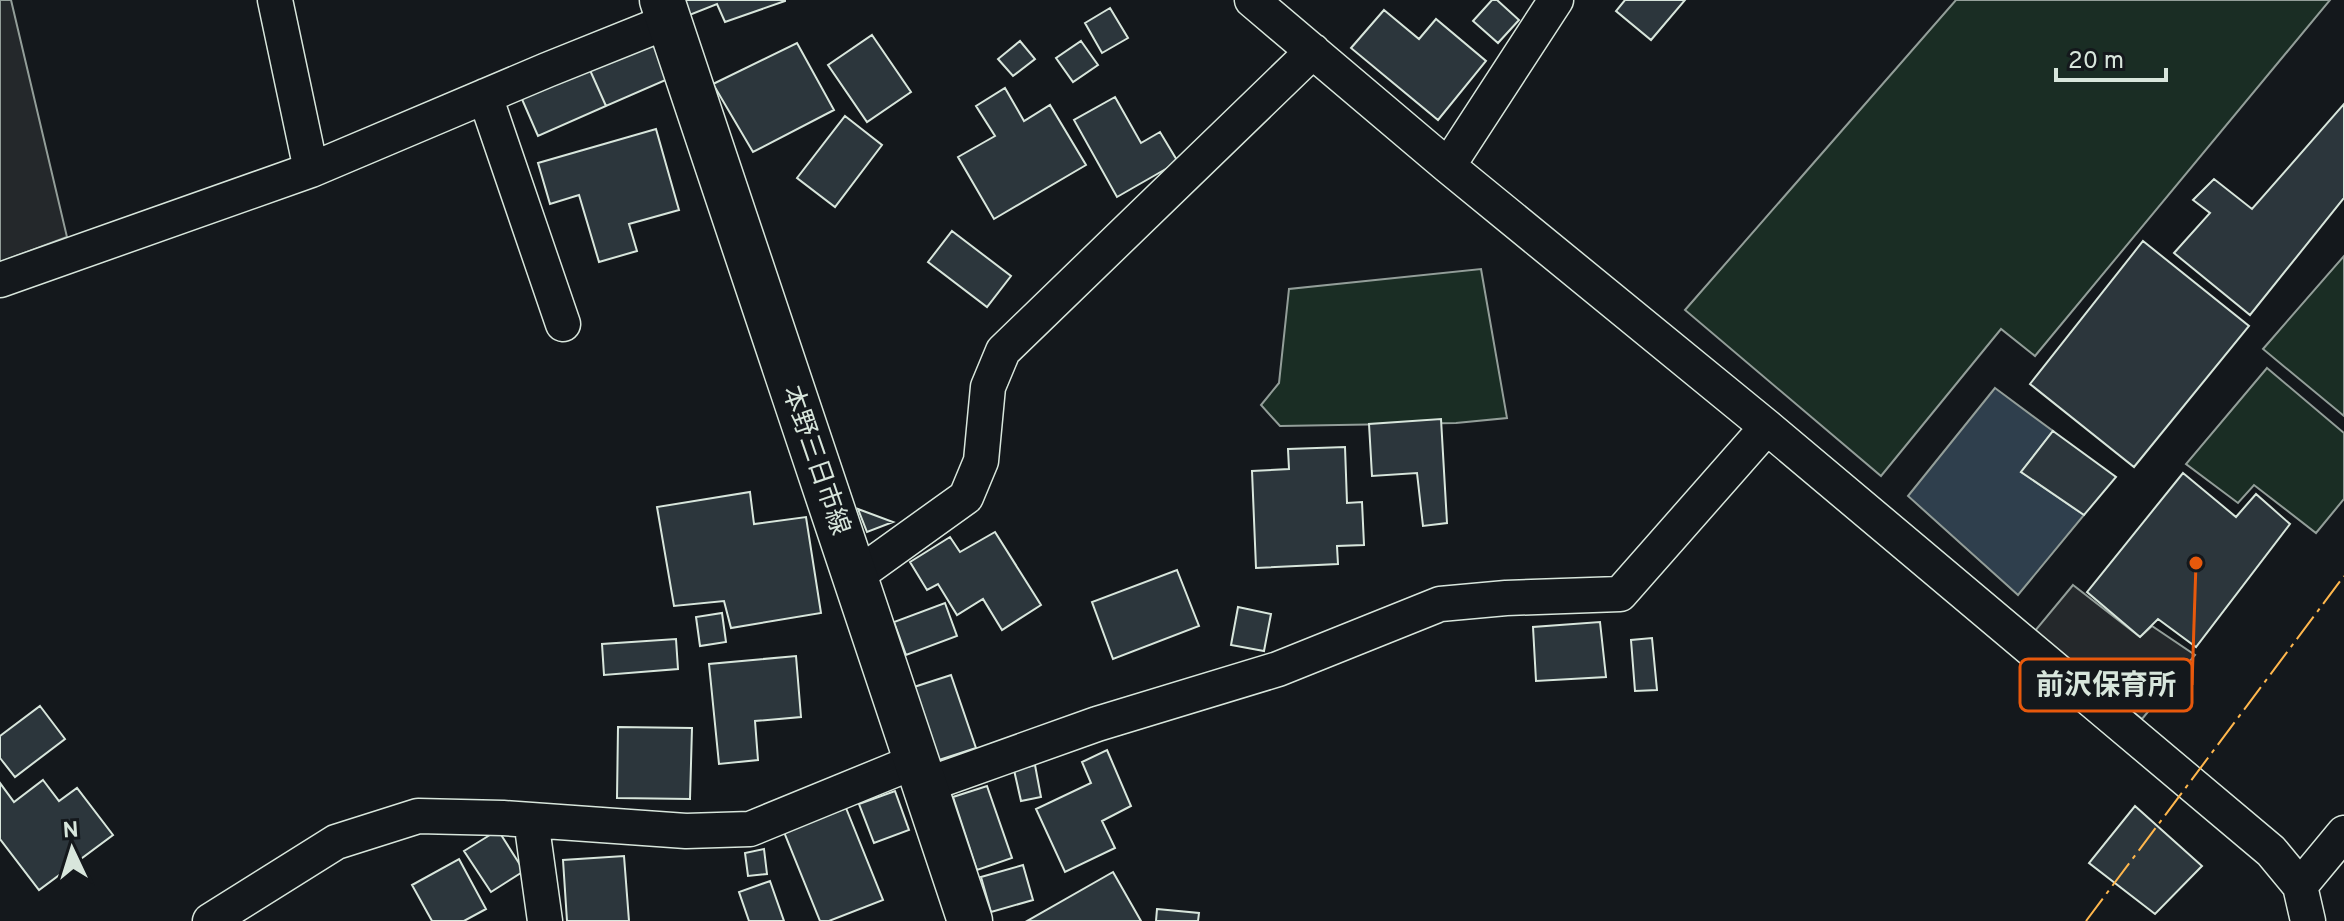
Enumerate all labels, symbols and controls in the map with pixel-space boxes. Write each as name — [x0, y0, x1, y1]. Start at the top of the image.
scale bar — [2056, 32, 2166, 82]
text: 20 m — [2068, 47, 2124, 77]
street label: 本野三日市線 — [774, 382, 856, 540]
callout: 前沢保育所 — [2020, 659, 2192, 711]
text: 前沢保育所 — [2036, 669, 2176, 705]
north arrow — [32, 809, 112, 889]
text: N — [62, 818, 80, 846]

